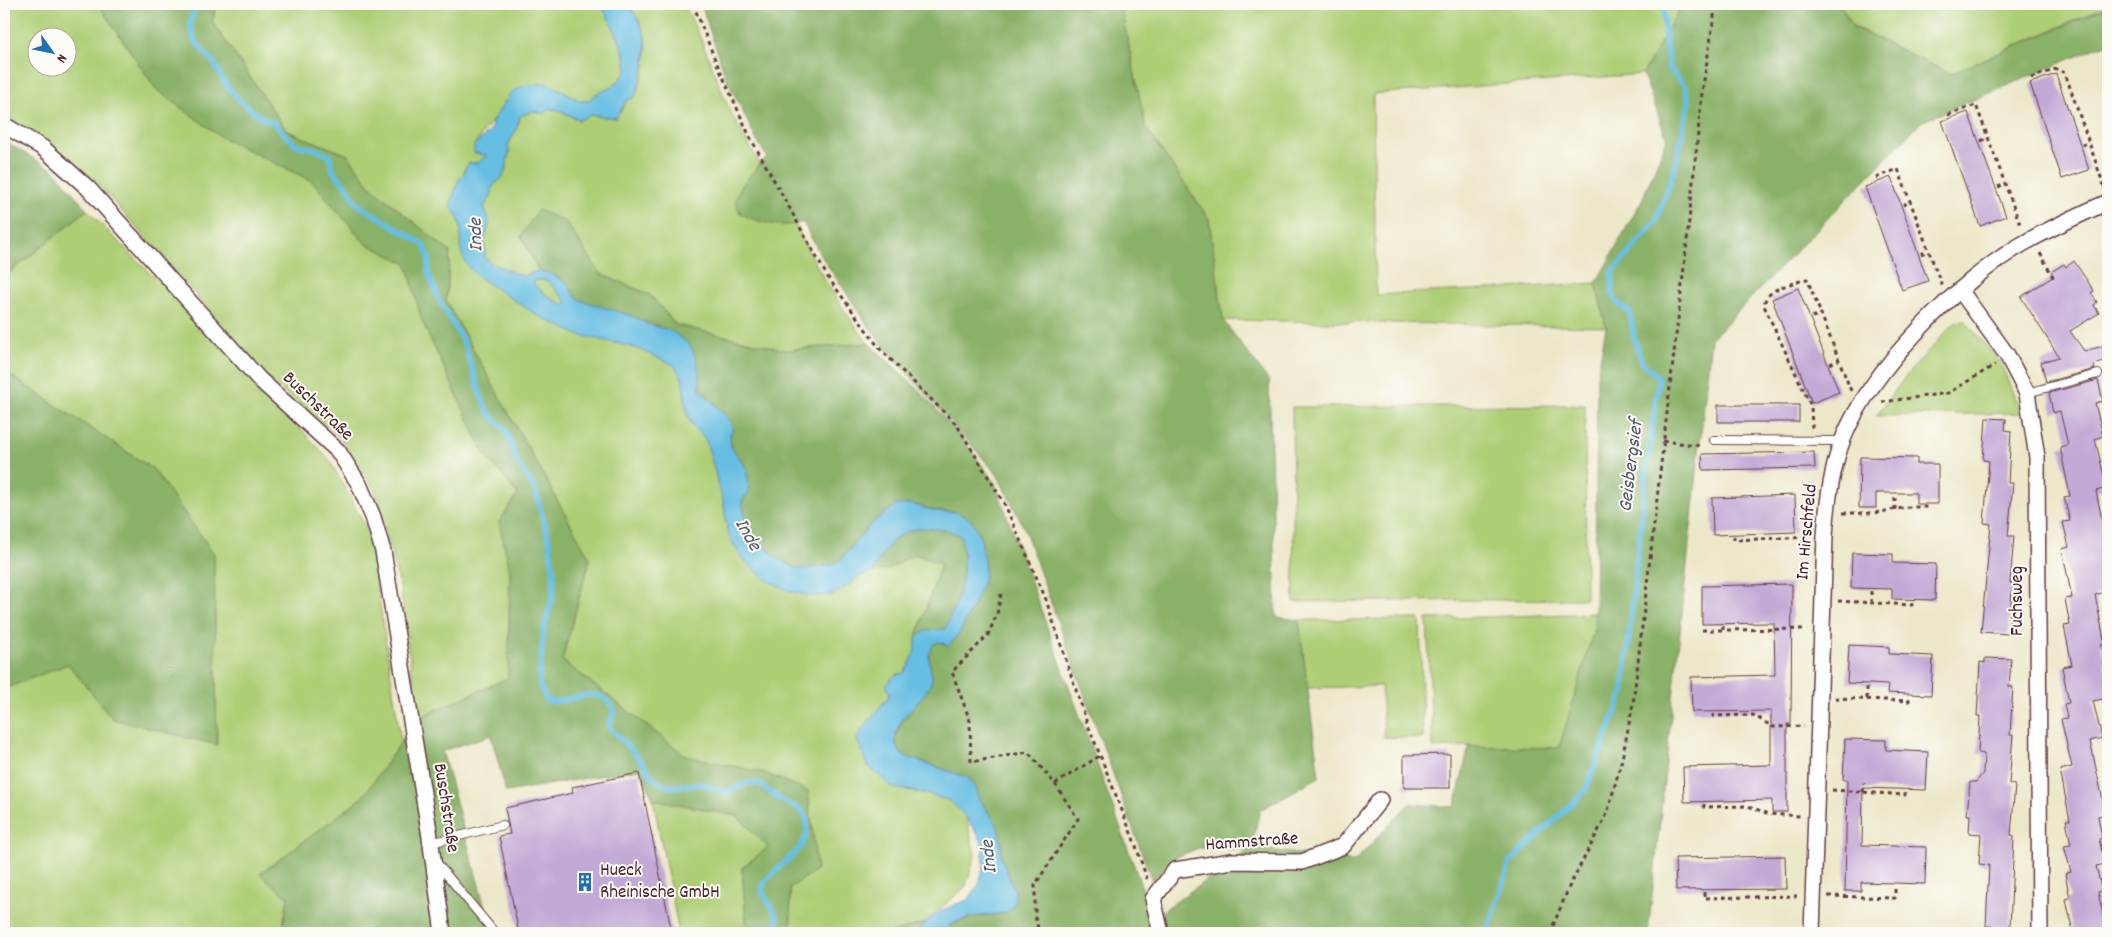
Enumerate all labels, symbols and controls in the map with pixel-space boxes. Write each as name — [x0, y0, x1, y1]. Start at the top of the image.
north arrow — [28, 28, 78, 78]
text: N — [51, 50, 71, 66]
water label: Inde — [462, 217, 492, 252]
street label: Buschstraße — [275, 366, 359, 448]
water label: Geisbergsief — [1612, 414, 1652, 514]
street label: Im Hirschfeld — [1790, 483, 1826, 581]
water label: Inde — [726, 513, 768, 558]
street label: Fuchsweg — [2005, 566, 2032, 636]
street label: Buschstraße — [425, 761, 465, 855]
street label: Hammstraße — [1205, 826, 1299, 860]
water label: Inde — [974, 838, 1006, 875]
place label: Hueck Rheinische GmbH — [600, 858, 720, 907]
building icon: Hueck Rheinische GmbH — [574, 871, 596, 893]

